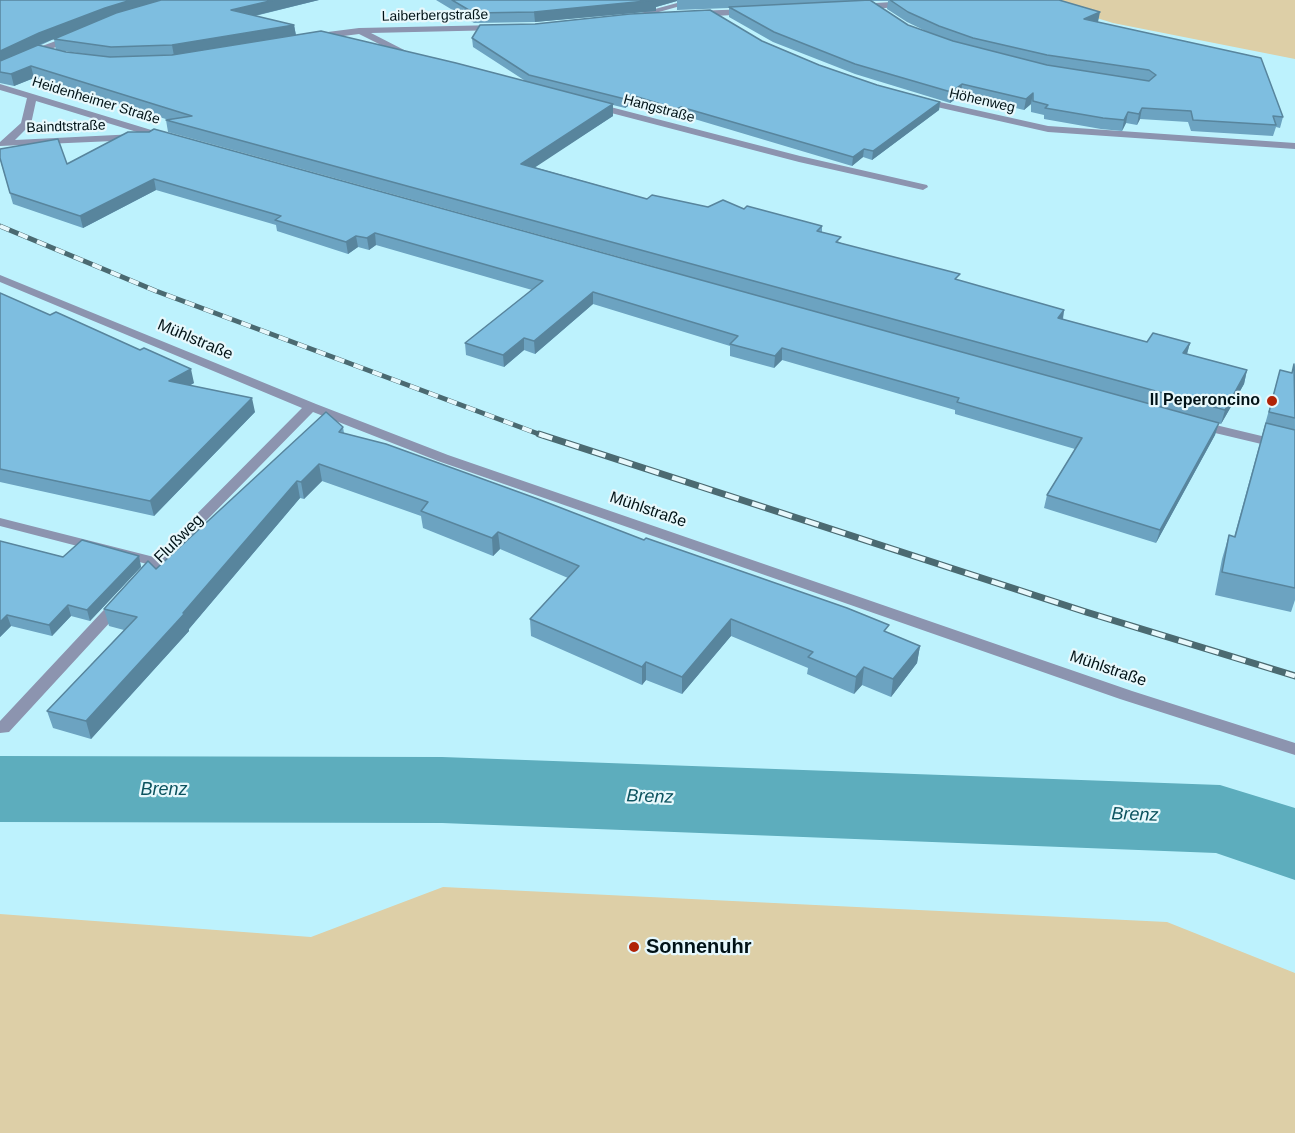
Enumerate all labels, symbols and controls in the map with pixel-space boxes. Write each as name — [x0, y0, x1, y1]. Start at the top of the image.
street label: Laiberbergstraße — [382, 7, 488, 25]
street label: Heidenheimer Straße — [30, 74, 162, 128]
street label: Höhenweg — [947, 85, 1017, 117]
street label: Hangstraße — [621, 91, 697, 127]
street label: Baindtstraße — [26, 117, 106, 137]
street label: Mühlstraße — [154, 316, 236, 364]
place label: Il Peperoncino — [1150, 391, 1260, 411]
marker: Il Peperoncino — [1265, 394, 1279, 408]
street label: Mühlstraße — [607, 488, 689, 532]
street label: Flußweg — [151, 511, 207, 567]
street label: Mühlstraße — [1067, 647, 1149, 691]
water label: Brenz — [140, 779, 188, 801]
water label: Brenz — [626, 785, 674, 809]
water label: Brenz — [1111, 803, 1159, 827]
place label: Sonnenuhr — [646, 935, 752, 959]
marker: Sonnenuhr — [627, 940, 641, 954]

